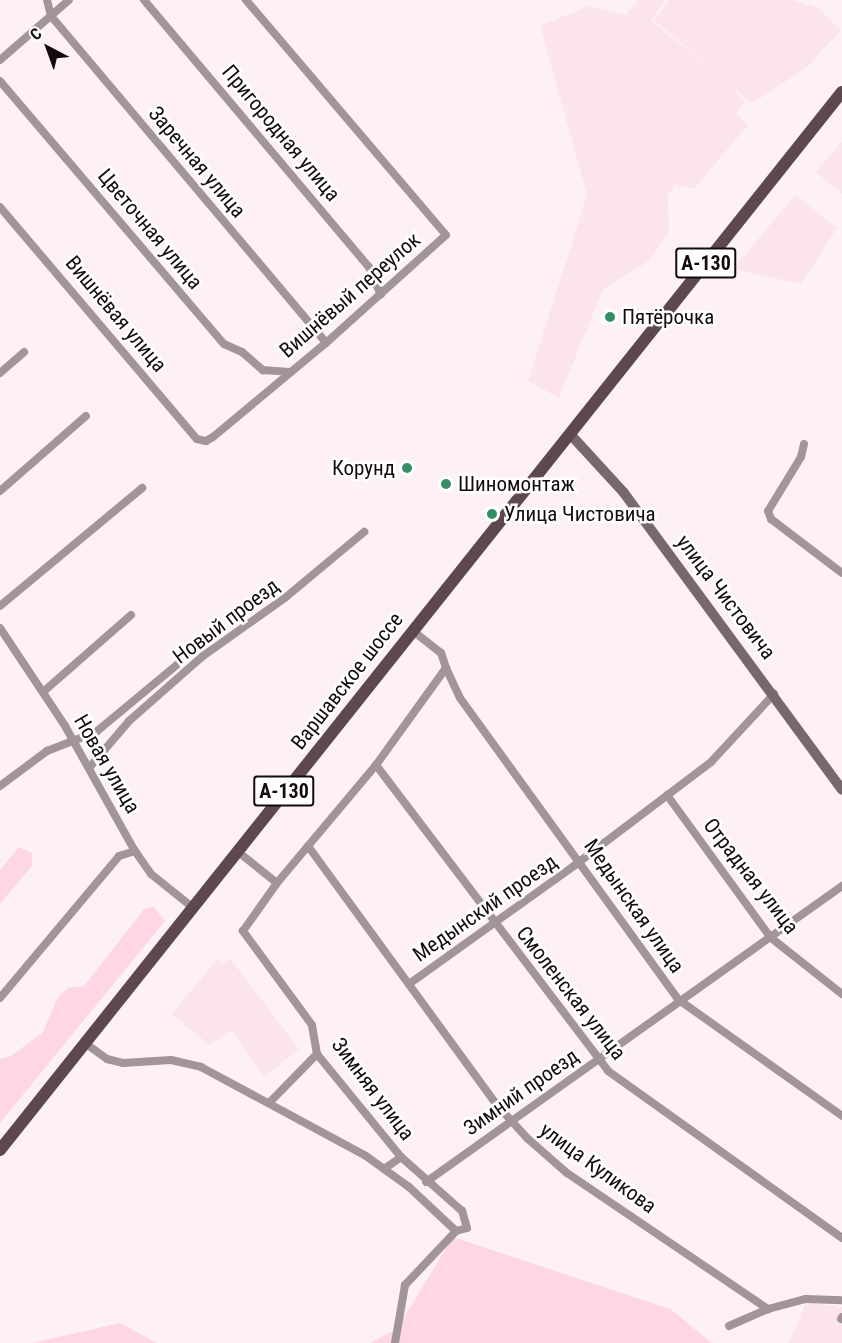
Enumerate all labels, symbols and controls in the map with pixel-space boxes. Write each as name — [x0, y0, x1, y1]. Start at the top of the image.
north arrow — [18, 18, 78, 78]
text: С — [26, 24, 46, 44]
street label: Пригородная улица — [217, 60, 345, 206]
street label: Заречная улица — [143, 101, 251, 223]
street label: Цветочная улица — [92, 164, 208, 294]
street label: Вишнёвый переулок — [275, 227, 425, 363]
road number: А-130 — [674, 246, 738, 280]
street label: Вишнёвая улица — [60, 251, 172, 377]
place label: Пятёрочка — [622, 304, 714, 330]
marker: Пятёрочка — [603, 310, 617, 324]
place label: Корунд — [332, 455, 395, 481]
marker: Корунд — [400, 461, 414, 475]
place label: Шиномонтаж — [458, 471, 575, 497]
marker: Шиномонтаж — [439, 477, 453, 491]
place label: Улица Чистовича — [504, 501, 656, 527]
marker: Улица Чистовича — [485, 507, 499, 521]
street label: улица Чистовича — [671, 530, 781, 664]
street label: Новый проезд — [168, 573, 284, 669]
street label: Варшавское шоссе — [286, 608, 408, 754]
street label: Новая улица — [69, 710, 145, 818]
road number: А-130 — [252, 774, 316, 808]
street label: Отрадная улица — [698, 813, 804, 939]
street label: Медынская улица — [578, 834, 690, 978]
street label: Медынский проезд — [408, 849, 562, 967]
street label: Смоленская улица — [511, 921, 631, 1065]
street label: Зимняя улица — [326, 1033, 420, 1145]
street label: Зимний проезд — [459, 1043, 583, 1141]
street label: улица Куликова — [535, 1117, 661, 1219]

